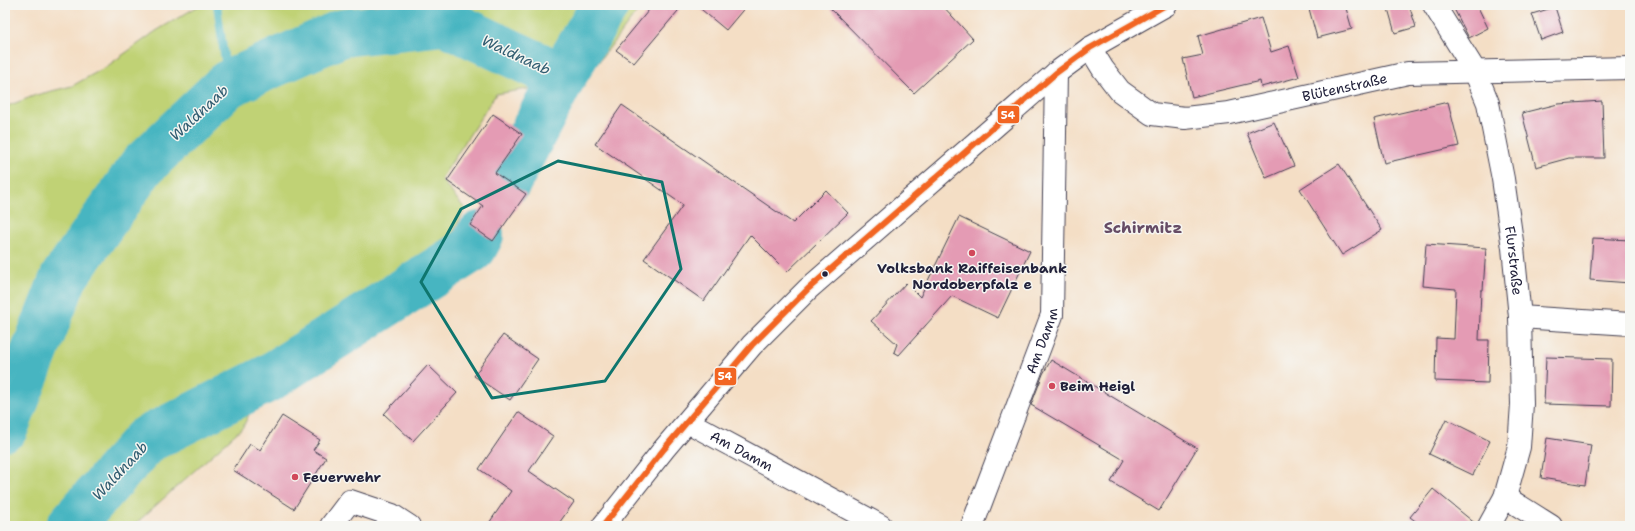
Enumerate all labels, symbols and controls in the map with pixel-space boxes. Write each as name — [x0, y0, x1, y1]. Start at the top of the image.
water label: Waldnaab — [478, 30, 554, 80]
street label: Blütenstraße — [1300, 69, 1389, 105]
water label: Waldnaab — [165, 80, 233, 145]
line badge: 54 — [997, 105, 1020, 124]
text: 54 — [1001, 108, 1016, 123]
district label: Schirmitz — [1104, 217, 1182, 238]
street label: Flurstraße — [1501, 225, 1527, 296]
marker: Volksbank Raiffeisenbank Nordoberpfalz e — [967, 248, 977, 258]
place label: Volksbank Raiffeisenbank Nordoberpfalz e — [877, 259, 1067, 293]
unlabelled marker — [820, 269, 830, 279]
street label: Am Damm — [1022, 308, 1061, 376]
line badge: 54 — [714, 367, 737, 386]
text: 54 — [718, 369, 733, 384]
place label: Beim Heigl — [1060, 377, 1135, 395]
marker: Beim Heigl — [1047, 381, 1057, 391]
street label: Am Damm — [707, 427, 776, 475]
water label: Waldnaab — [88, 437, 153, 505]
place label: Feuerwehr — [303, 468, 382, 486]
marker: Feuerwehr — [290, 472, 300, 482]

